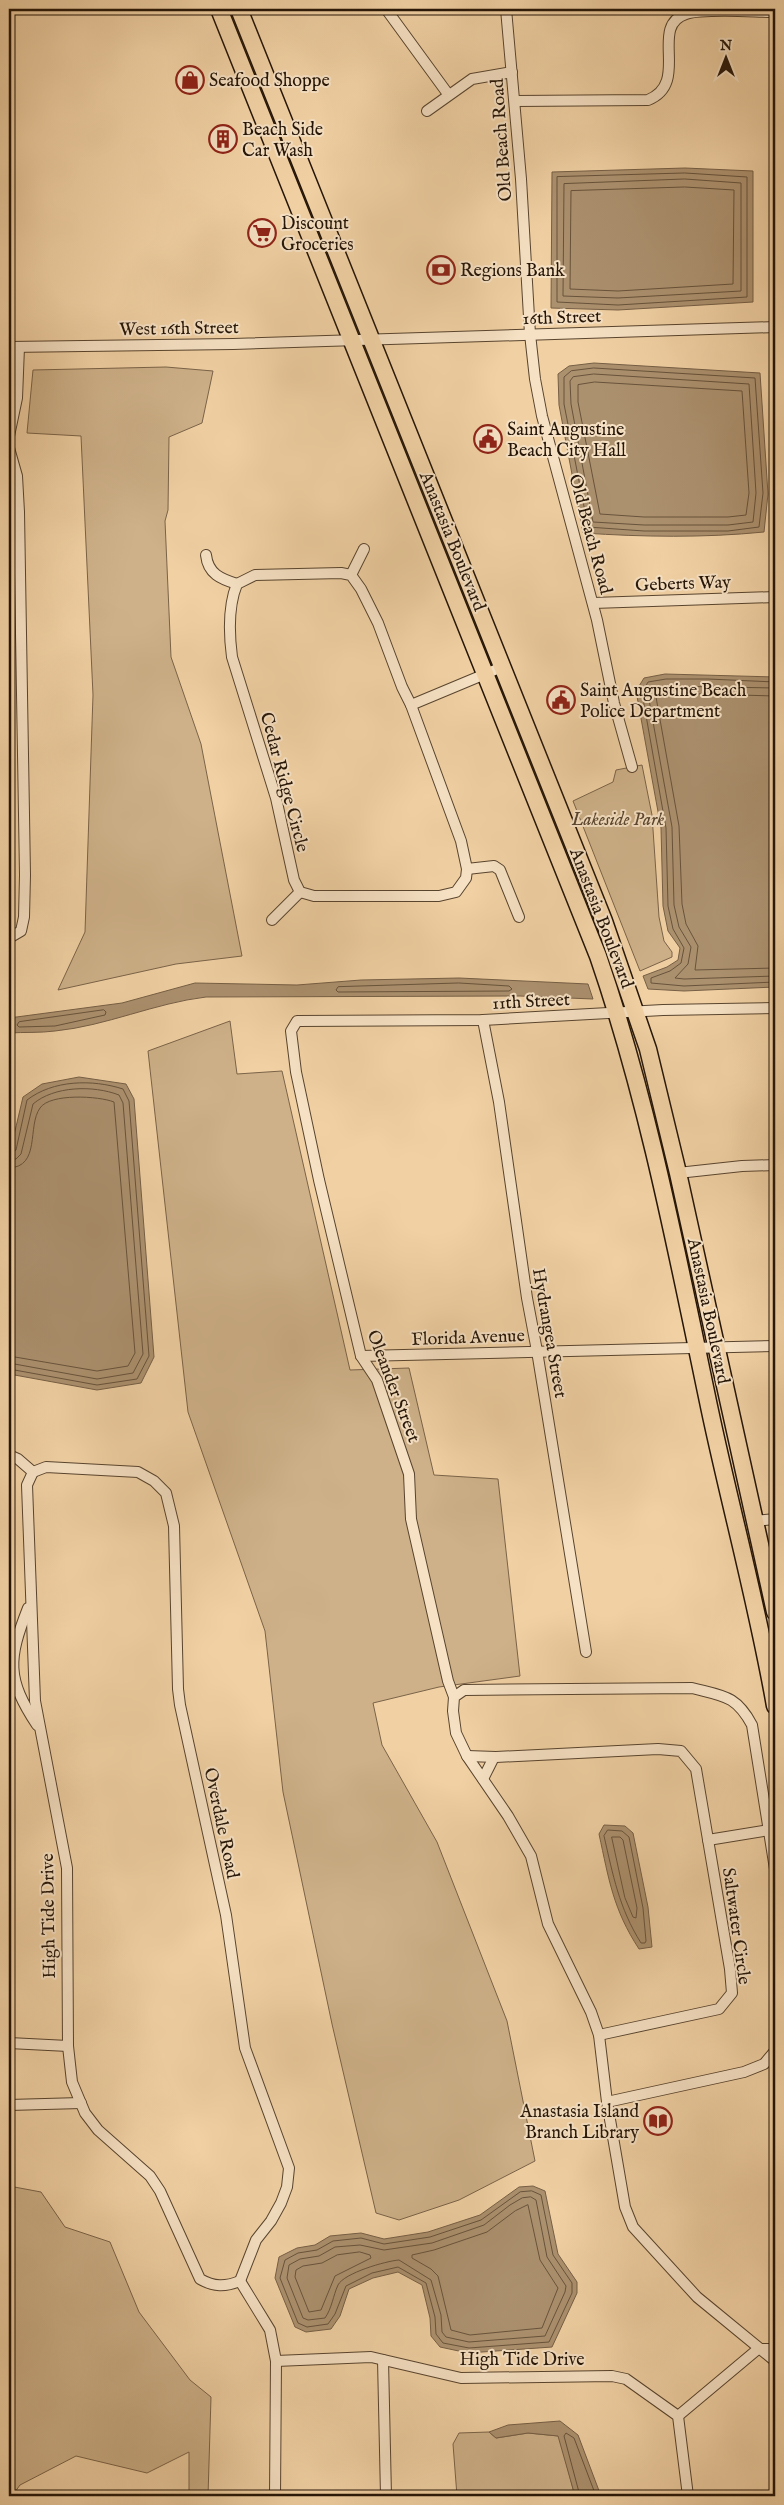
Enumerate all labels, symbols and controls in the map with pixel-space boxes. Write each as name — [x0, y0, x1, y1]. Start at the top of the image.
north arrow — [702, 32, 752, 82]
text: N — [719, 37, 732, 55]
shop icon: Seafood Shoppe — [175, 65, 205, 95]
place label: Seafood Shoppe — [209, 70, 330, 93]
street label: Old Beach Road — [487, 77, 518, 202]
place label: Beach Side Car Wash — [242, 119, 323, 163]
building icon: Beach Side Car Wash — [208, 124, 238, 154]
place label: Discount Groceries — [281, 213, 354, 257]
supermarket icon: Discount Groceries — [247, 218, 277, 248]
bank icon: Regions Bank — [426, 255, 456, 285]
place label: Regions Bank — [460, 260, 565, 283]
street label: 16th Street — [522, 306, 602, 331]
street label: West 16th Street — [119, 317, 239, 342]
place label: Saint Augustine Beach City Hall — [507, 419, 626, 463]
public building icon: Saint Augustine Beach City Hall — [473, 424, 503, 454]
street label: Anastasia Boulevard — [413, 467, 490, 615]
street label: Old Beach Road — [563, 472, 617, 597]
street label: Geberts Way — [635, 571, 732, 598]
place label: Saint Augustine Beach Police Department — [580, 680, 747, 724]
public building icon: Saint Augustine Beach Police Department — [546, 685, 576, 715]
street label: Cedar Ridge Circle — [254, 710, 313, 855]
park label: Lakeside Park — [571, 809, 664, 832]
street label: Anastasia Boulevard — [563, 844, 638, 992]
street label: 11th Street — [492, 989, 571, 1016]
street label: Anastasia Boulevard — [681, 1235, 734, 1387]
street label: Hydrangea Street — [526, 1266, 571, 1400]
street label: Florida Avenue — [411, 1325, 525, 1352]
street label: Oleander Street — [361, 1327, 425, 1446]
street label: Overdale Road — [198, 1766, 244, 1881]
street label: High Tide Drive — [37, 1853, 62, 1979]
street label: Saltwater Circle — [716, 1866, 755, 1986]
place label: Anastasia Island Branch Library — [519, 2101, 639, 2145]
library icon: Anastasia Island Branch Library — [643, 2106, 673, 2136]
street label: High Tide Drive — [459, 2349, 585, 2372]

